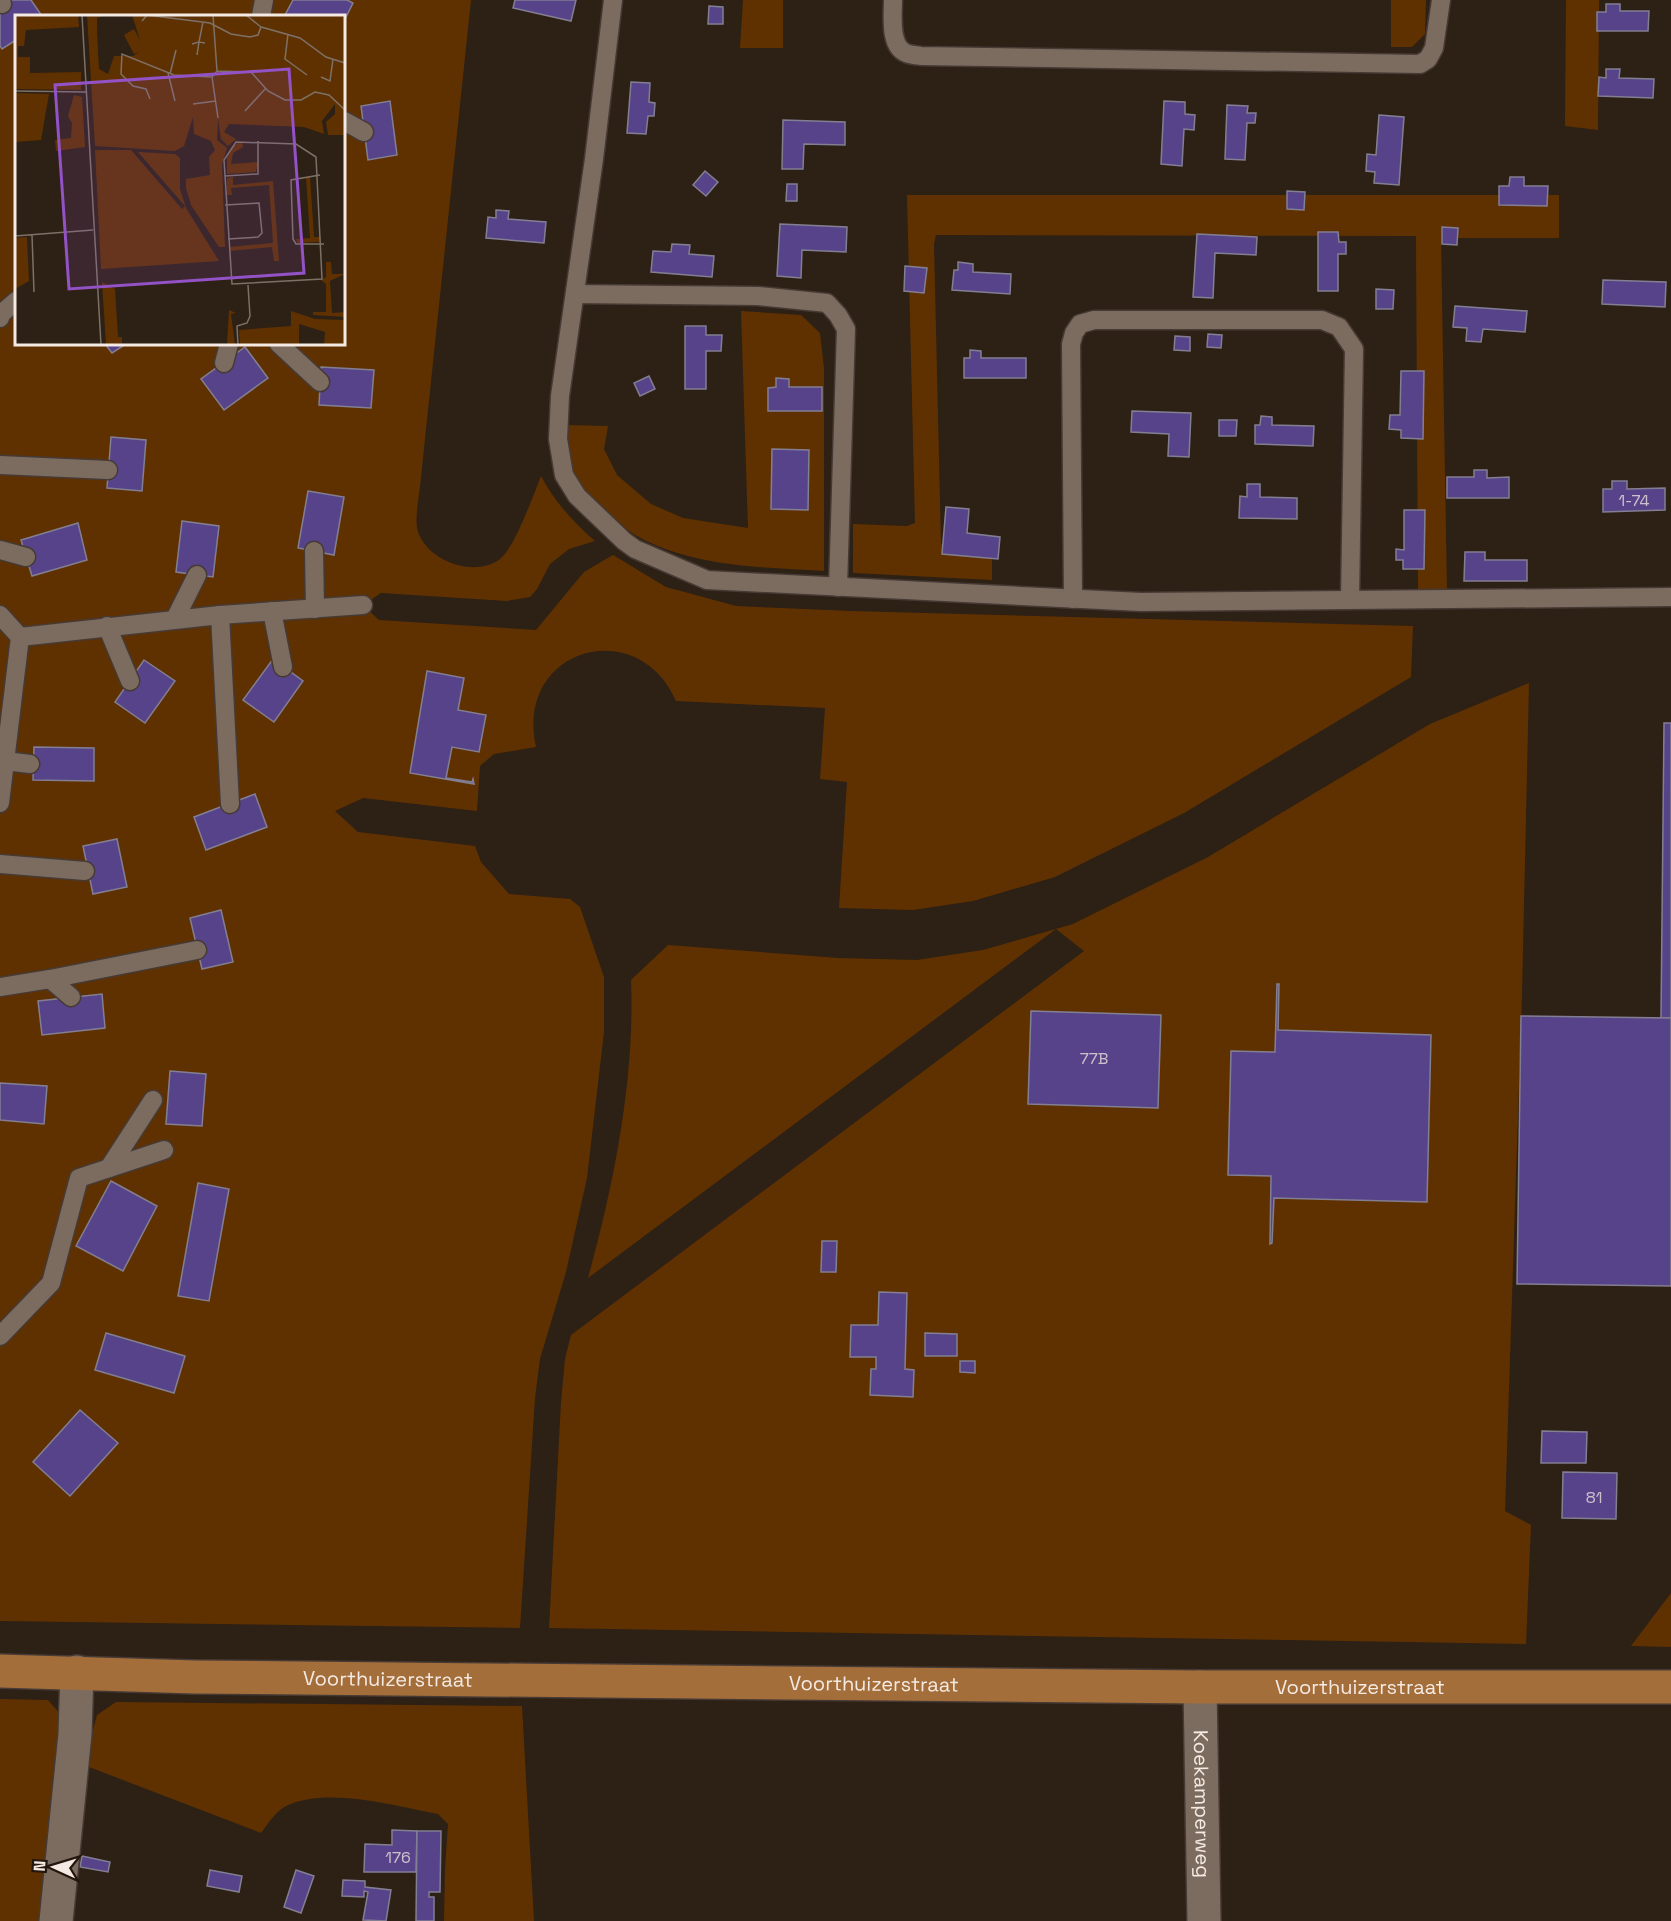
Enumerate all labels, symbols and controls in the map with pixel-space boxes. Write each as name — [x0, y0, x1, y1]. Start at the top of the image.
inset map — [15, 15, 345, 345]
house number: 1-74 — [1618, 490, 1650, 511]
house number: 77B — [1080, 1048, 1108, 1069]
house number: 81 — [1586, 1487, 1602, 1508]
street label: Voorthuizerstraat — [303, 1665, 473, 1693]
street label: Voorthuizerstraat — [789, 1670, 959, 1698]
street label: Voorthuizerstraat — [1275, 1674, 1445, 1700]
street label: Koekamperweg — [1188, 1730, 1216, 1878]
north arrow — [24, 1837, 84, 1897]
house number: 176 — [385, 1847, 411, 1868]
text: N — [29, 1860, 50, 1872]

